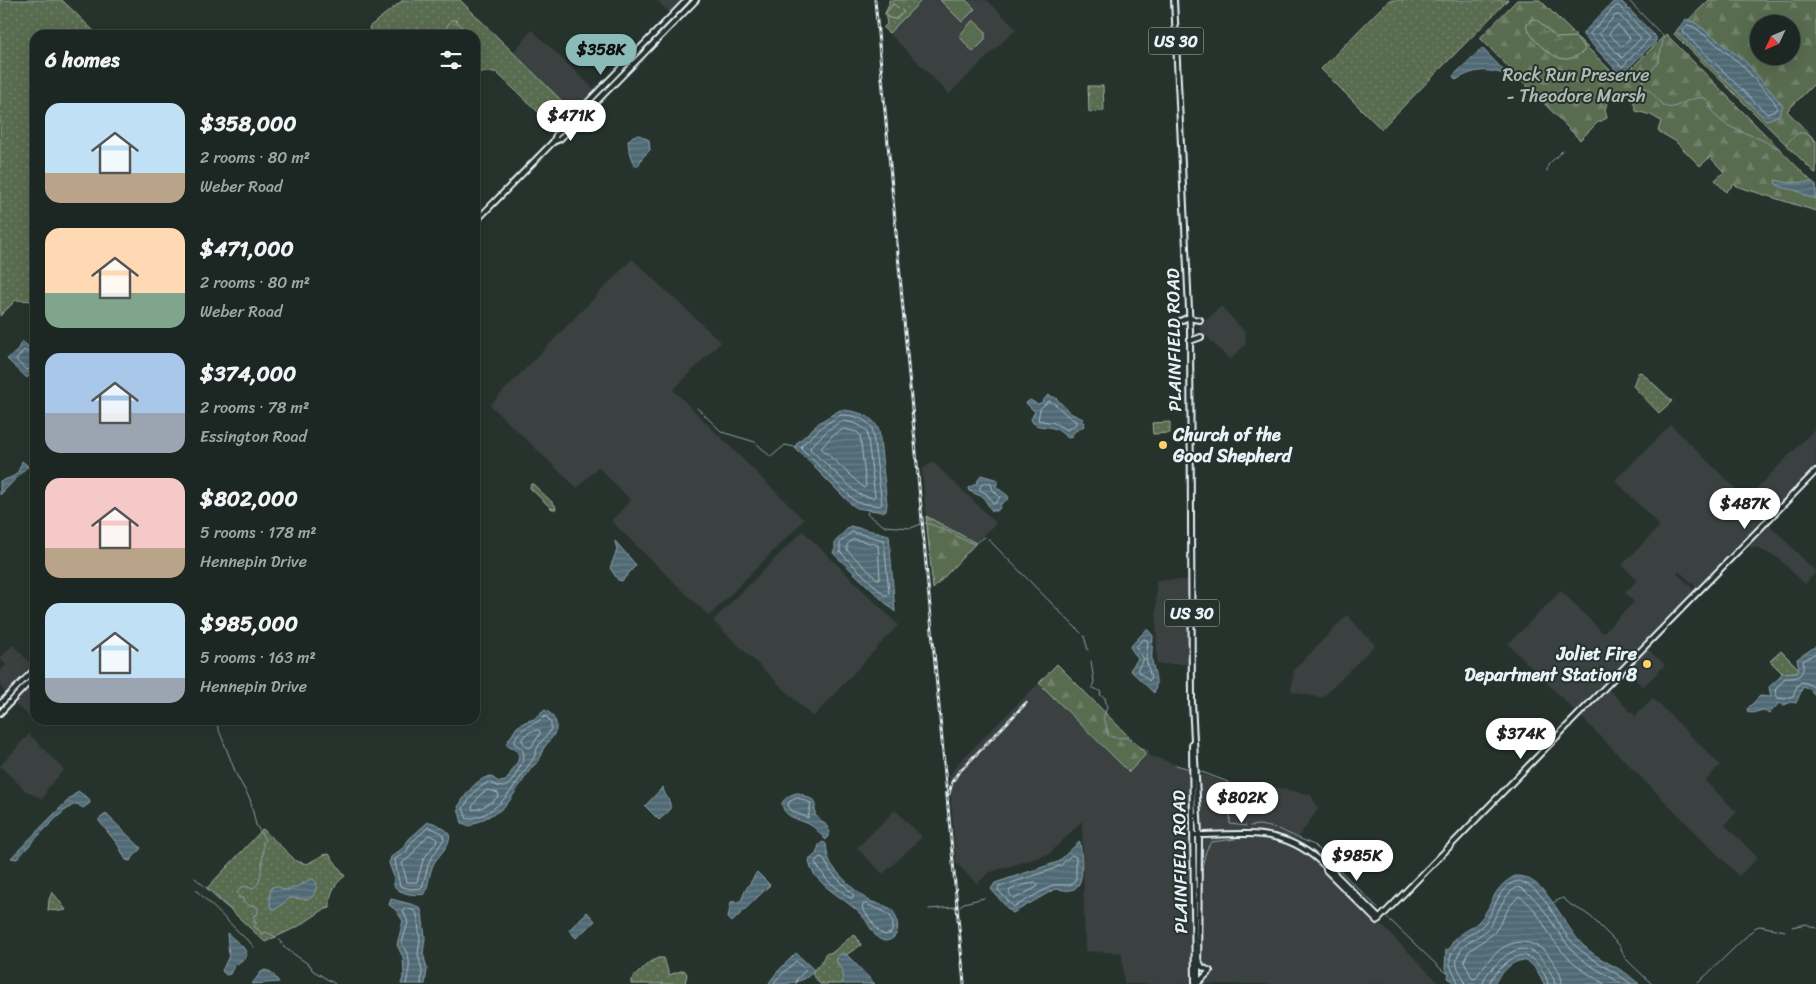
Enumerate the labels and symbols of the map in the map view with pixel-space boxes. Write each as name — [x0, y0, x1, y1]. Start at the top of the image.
north arrow — [1750, 15, 1800, 65]
road number: US 30 — [1148, 27, 1204, 54]
pin: $358K — [566, 34, 636, 76]
park label: Rock Run Preserve - Theodore Marsh — [1502, 59, 1650, 112]
pin: $471K — [536, 100, 606, 142]
street label: PLAINFIELD ROAD — [1157, 268, 1191, 412]
place label: Church of the Good Shepherd — [1172, 419, 1293, 472]
marker: Church of the Good Shepherd — [1157, 439, 1169, 451]
pin: $487K — [1710, 488, 1780, 530]
road number: US 30 — [1164, 600, 1220, 626]
place label: Joliet Fire Department Station 8 — [1464, 638, 1638, 691]
marker: Joliet Fire Department Station 8 — [1641, 658, 1653, 670]
pin: $374K — [1486, 718, 1556, 760]
pin: $802K — [1207, 782, 1277, 824]
street label: PLAINFIELD ROAD — [1163, 790, 1197, 934]
pin: $985K — [1322, 840, 1392, 882]

